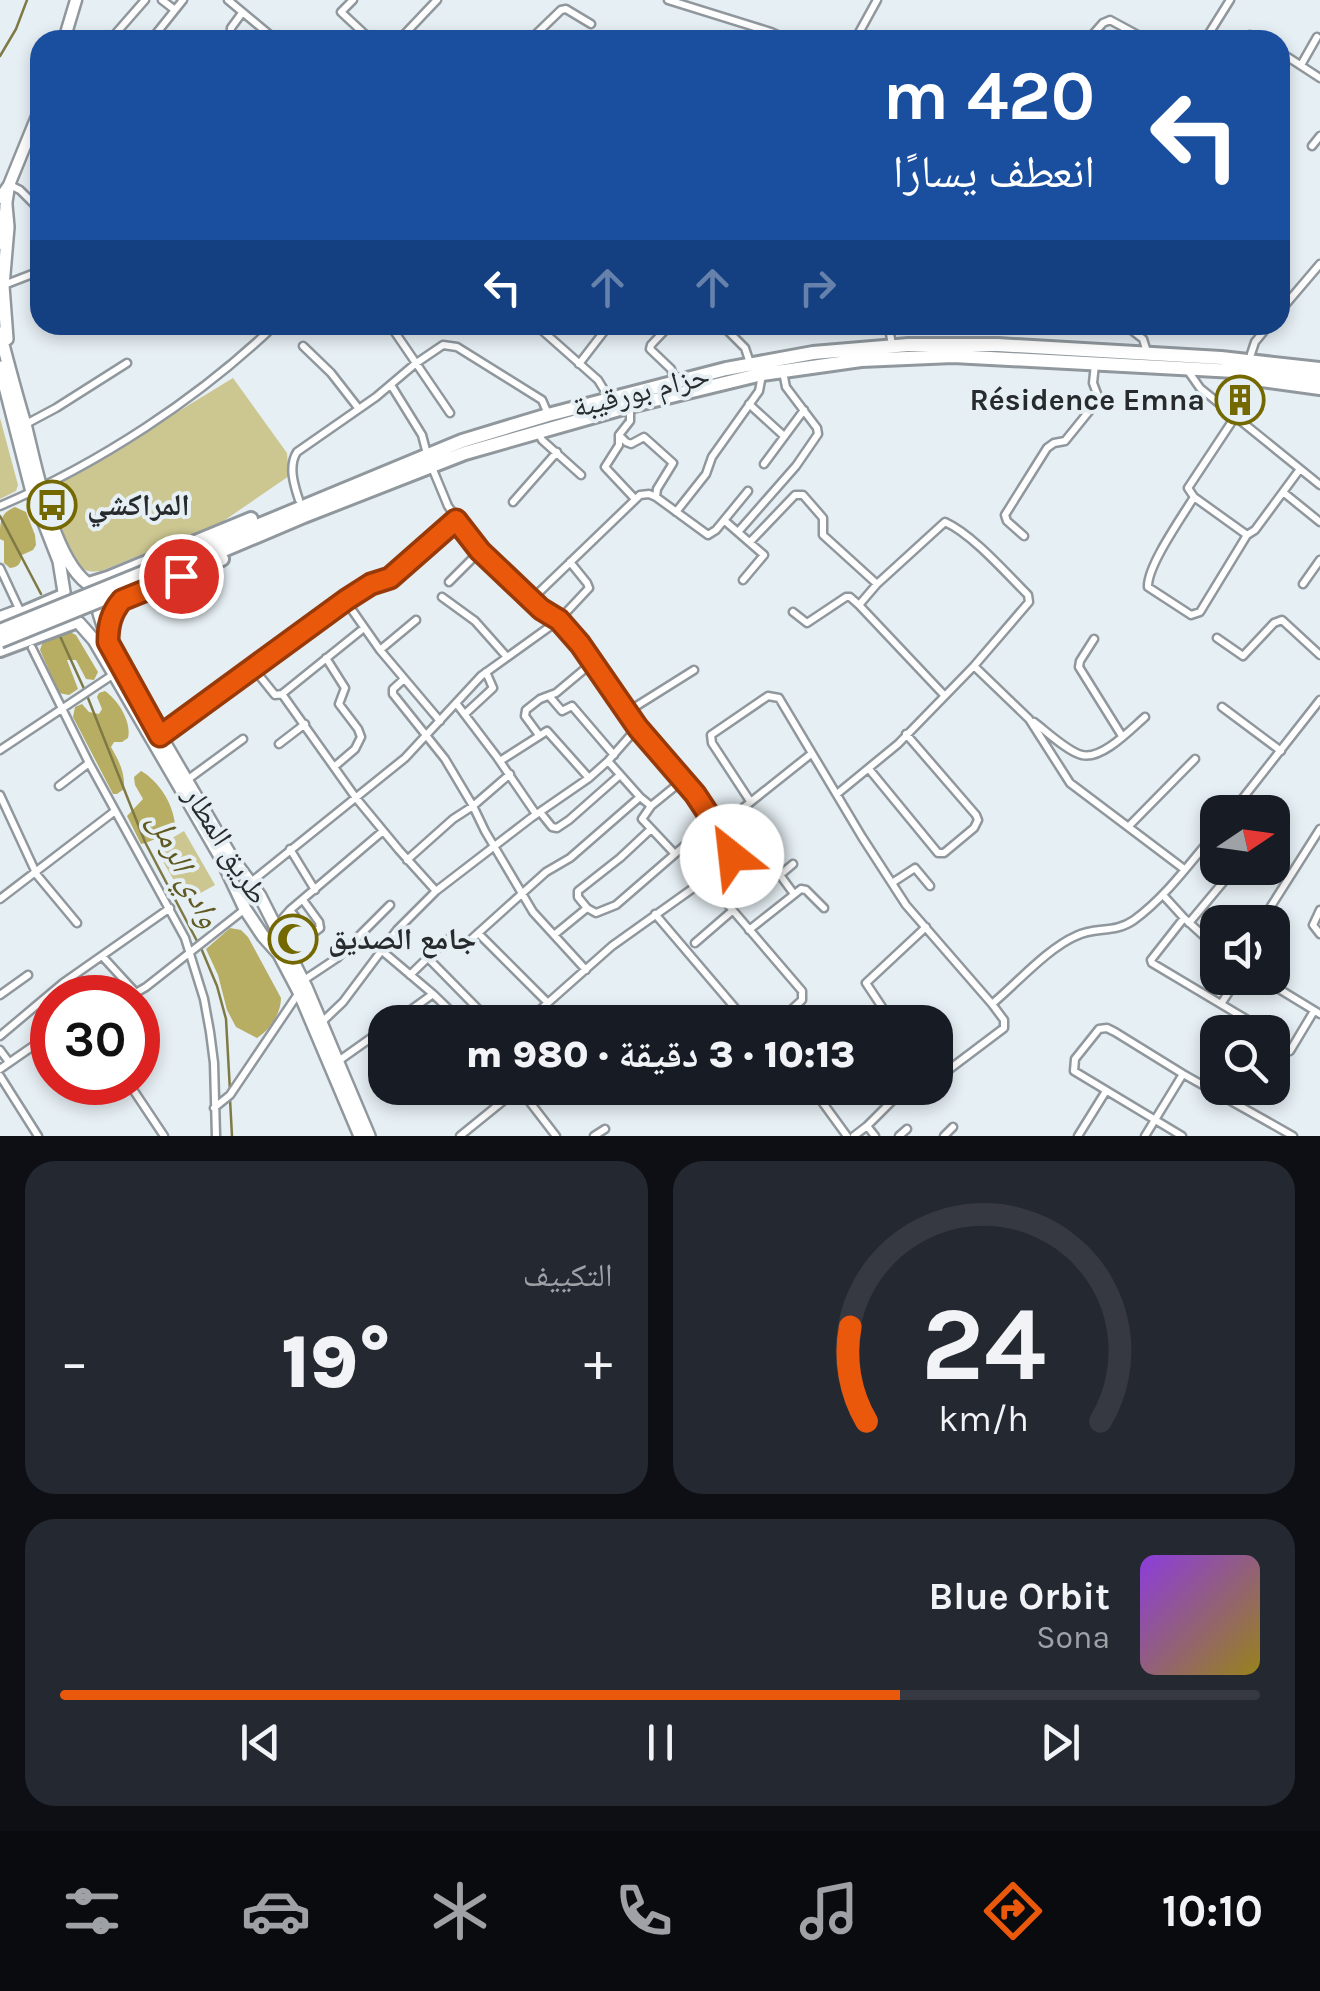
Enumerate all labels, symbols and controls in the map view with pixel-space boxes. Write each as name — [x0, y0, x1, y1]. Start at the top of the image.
text: 420 m — [883, 55, 1095, 137]
icon: left — [1130, 70, 1260, 200]
text: انعطف يسارًا — [893, 146, 1095, 198]
icon: left — [475, 260, 530, 315]
icon: ahead — [580, 260, 635, 315]
icon: ahead — [685, 260, 740, 315]
icon: right — [790, 260, 845, 315]
street label: حزام بورقيبة — [569, 357, 713, 426]
building icon: Résidence Emna — [1214, 374, 1266, 426]
place label: Résidence Emna — [969, 382, 1205, 418]
bus stop icon: المراكشي — [26, 479, 78, 531]
place label: المراكشي — [87, 487, 190, 528]
pin — [139, 534, 224, 619]
icon: arrive — [154, 549, 209, 604]
street label: طريق المطار — [175, 778, 276, 911]
north arrow — [1200, 795, 1290, 885]
map controls — [1200, 795, 1290, 1105]
position arrow — [680, 804, 784, 908]
water label: وادي الرمل — [136, 806, 229, 936]
button: sound — [1200, 905, 1290, 995]
mosque icon: جامع الصديق — [267, 913, 319, 965]
place label: جامع الصديق — [328, 921, 476, 959]
speed limit sign: 30 — [30, 975, 160, 1105]
button: search — [1200, 1015, 1290, 1105]
text: 10:13 · 3 دقيقة · 980 m — [466, 1032, 855, 1077]
text: التكييف — [523, 1257, 613, 1294]
text: 24 — [921, 1284, 1046, 1405]
text: 19° — [281, 1318, 391, 1406]
text: − — [60, 1330, 89, 1394]
text: + — [584, 1330, 613, 1394]
text: km/h — [938, 1398, 1029, 1440]
text: Blue Orbit — [929, 1574, 1110, 1619]
text: Sona — [1036, 1619, 1110, 1656]
icon: previous — [233, 1715, 288, 1770]
icon: pause — [633, 1715, 688, 1770]
icon: next — [1033, 1715, 1088, 1770]
icon: filters — [57, 1876, 127, 1946]
icon: car — [241, 1876, 311, 1946]
icon: climate — [425, 1876, 495, 1946]
icon: phone — [609, 1876, 679, 1946]
icon: music — [794, 1876, 864, 1946]
icon: directions — [978, 1876, 1048, 1946]
text: 10:10 — [1162, 1885, 1263, 1937]

